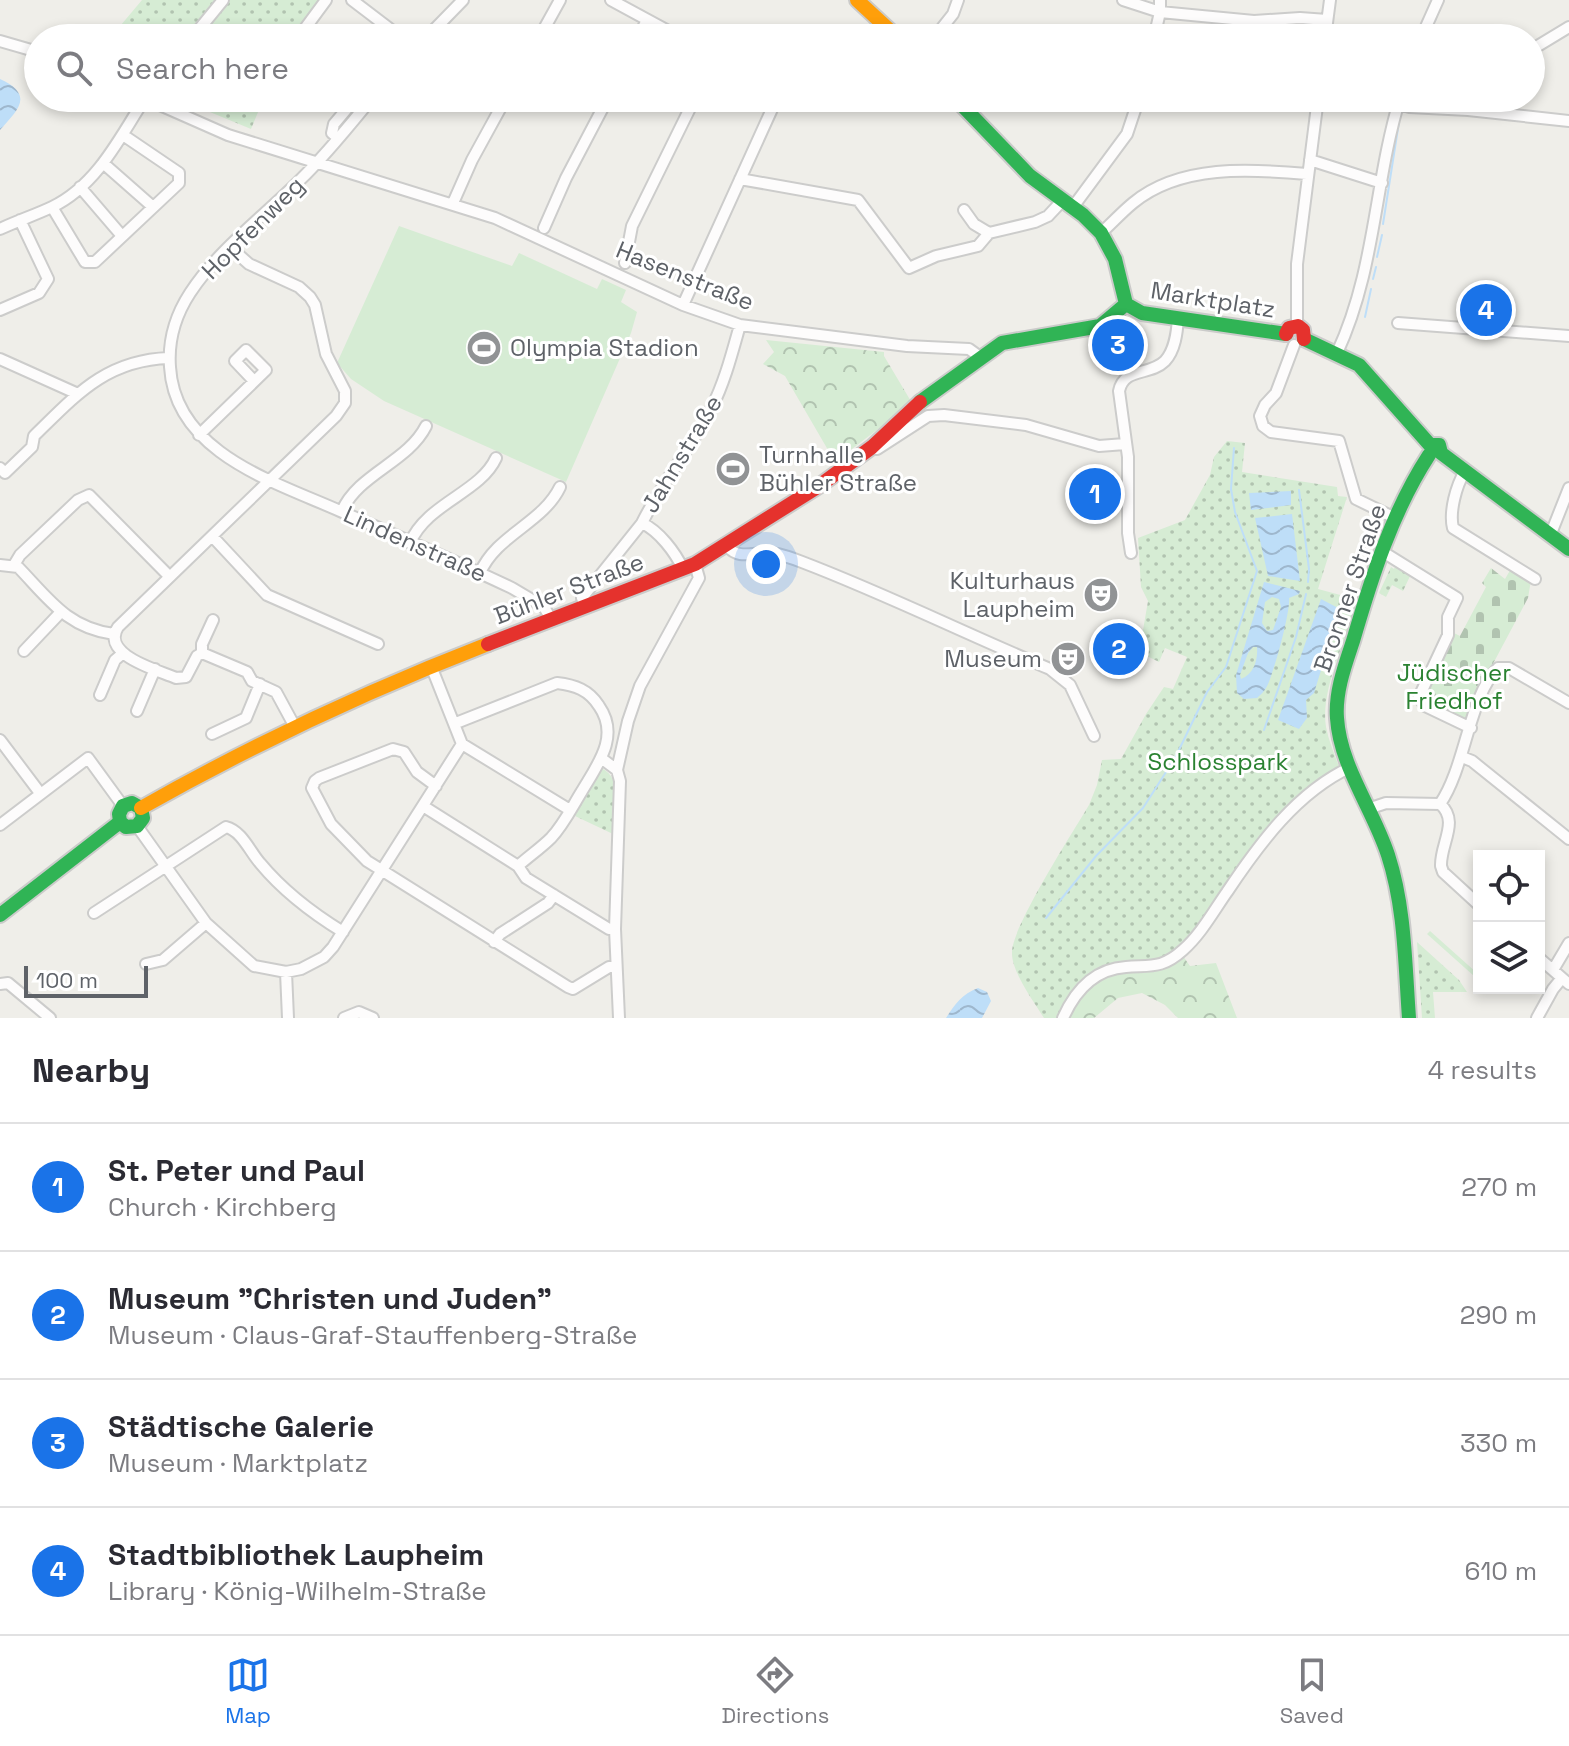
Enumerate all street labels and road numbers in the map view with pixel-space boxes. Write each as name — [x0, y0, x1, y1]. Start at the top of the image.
street label: Hopfenweg — [195, 170, 311, 286]
street label: Hasenstraße — [612, 234, 759, 317]
street label: Marktplatz — [1149, 274, 1277, 325]
street label: Jahnstraße — [634, 389, 729, 518]
street label: Lindenstraße — [339, 498, 491, 589]
street label: Bronner Straße — [1306, 500, 1393, 676]
street label: Bühler Straße — [489, 546, 648, 631]

